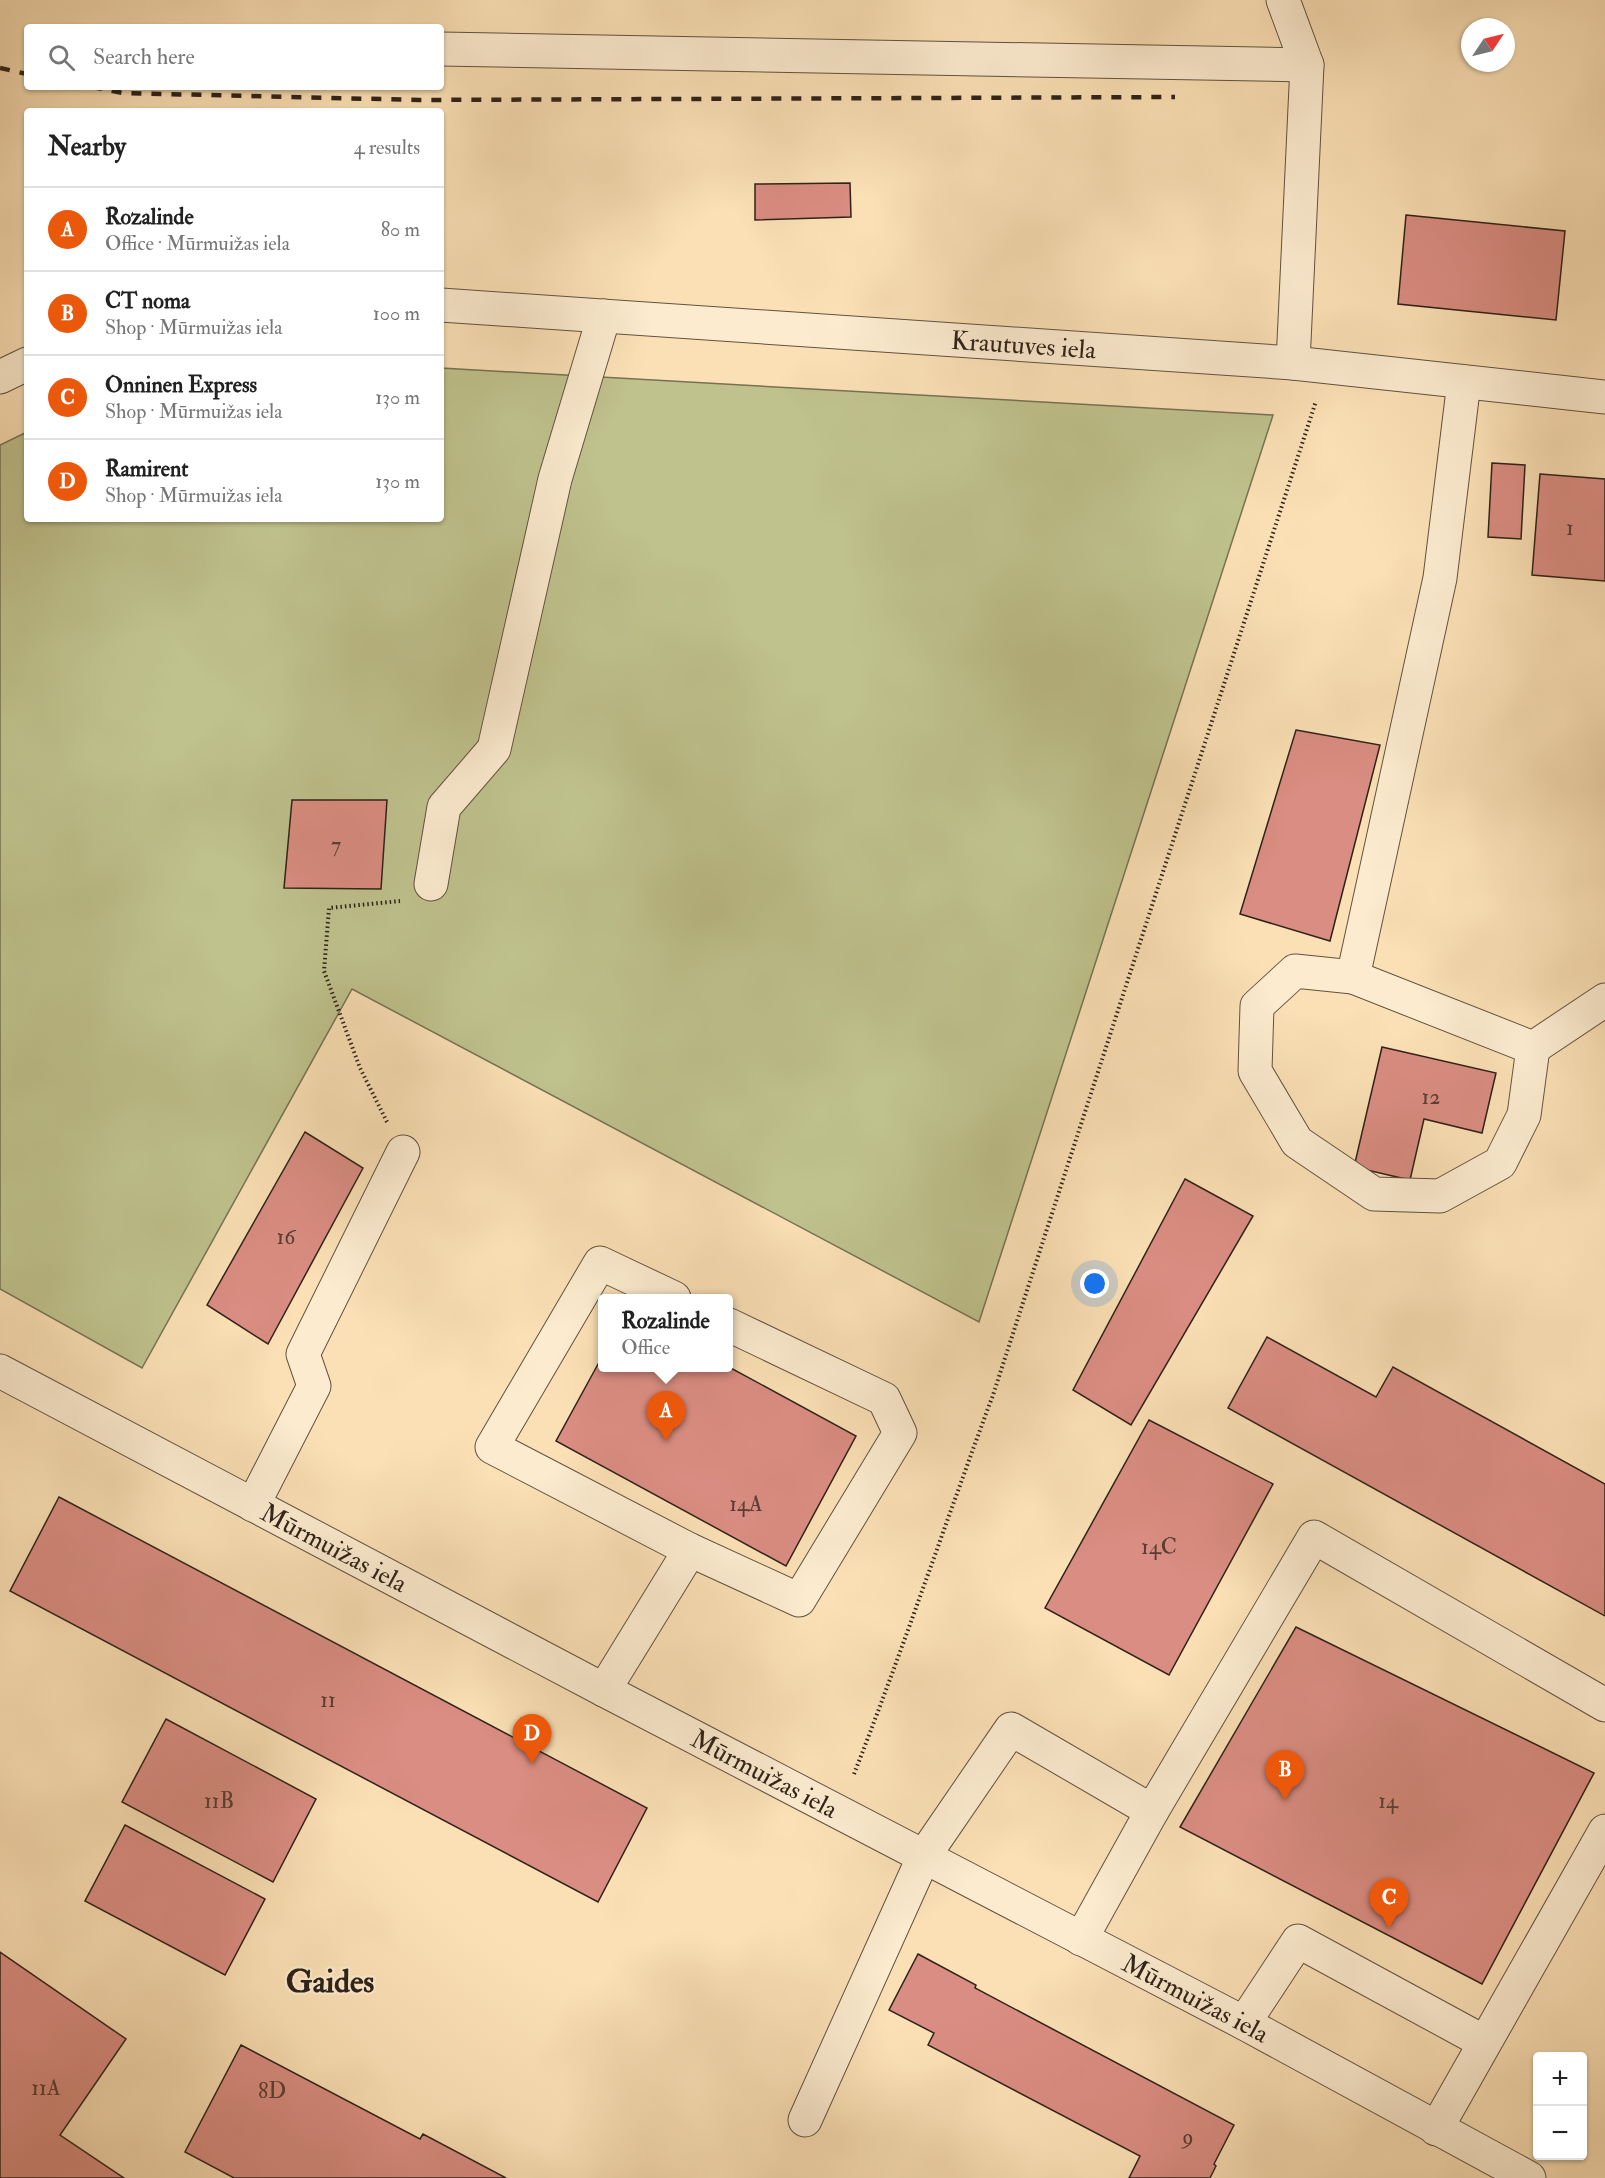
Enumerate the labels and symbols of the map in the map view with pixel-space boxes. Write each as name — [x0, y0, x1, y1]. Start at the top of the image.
north arrow — [1461, 18, 1515, 72]
street label: Krautuves iela — [950, 325, 1097, 367]
house number: 1 — [1566, 514, 1574, 542]
house number: 7 — [331, 831, 341, 859]
house number: 12 — [1421, 1083, 1441, 1111]
house number: 16 — [277, 1223, 297, 1251]
your location — [1080, 1269, 1109, 1298]
pin: A — [646, 1392, 686, 1441]
house number: 14A — [729, 1490, 763, 1518]
street label: Mūrmuižas iela — [255, 1497, 413, 1600]
house number: 14C — [1141, 1533, 1177, 1561]
house number: 11 — [320, 1686, 336, 1714]
pin: D — [512, 1714, 552, 1764]
street label: Mūrmuižas iela — [685, 1723, 843, 1826]
pin: B — [1266, 1750, 1304, 1800]
house number: 11B — [204, 1787, 234, 1815]
house number: 14 — [1378, 1787, 1399, 1815]
pin: C — [1370, 1878, 1408, 1928]
street label: Mūrmuižas iela — [1116, 1947, 1274, 2050]
district label: Gaides — [286, 1962, 374, 2002]
house number: 11A — [31, 2074, 61, 2102]
house number: 8D — [258, 2077, 286, 2105]
house number: 9 — [1180, 2123, 1194, 2151]

